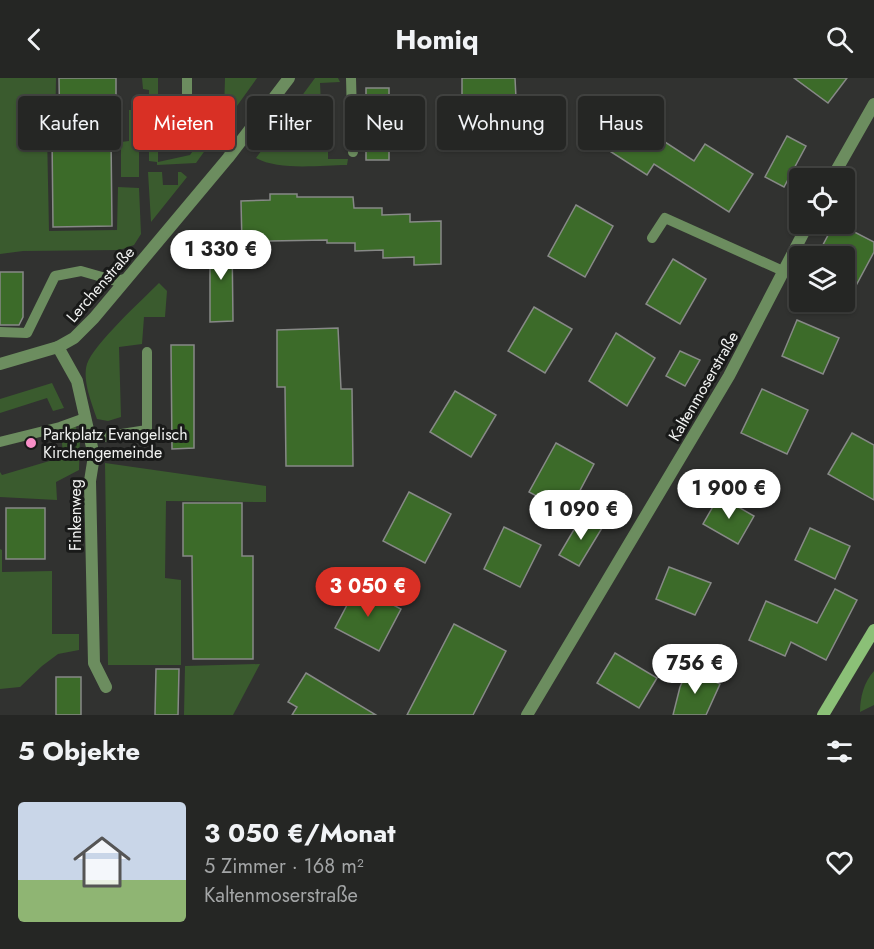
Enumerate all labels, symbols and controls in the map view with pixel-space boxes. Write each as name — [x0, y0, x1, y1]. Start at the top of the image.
text: Homiq — [395, 20, 479, 59]
icon: back — [18, 23, 51, 56]
icon: search — [823, 23, 856, 56]
chip: Kaufen — [18, 96, 121, 150]
chip: Mieten — [133, 96, 235, 150]
chip: Filter — [247, 96, 333, 150]
chip: Neu — [345, 96, 425, 150]
chip: Wohnung — [437, 96, 566, 150]
chip: Haus — [578, 96, 664, 150]
map controls — [789, 168, 855, 312]
button: locate — [789, 168, 855, 234]
pin: 1 330 € — [166, 230, 276, 281]
text: 1 330 € — [184, 235, 258, 264]
street label: Lerchenstraße — [61, 241, 140, 327]
button: layers — [789, 246, 855, 312]
street label: Kaltenmoserstraße — [663, 327, 744, 445]
place label: Parkplatz Evangelisch Kirchengemeinde — [43, 423, 188, 464]
marker: Parkplatz Evangelisch Kirchengemeinde — [24, 436, 38, 450]
pin: 1 900 € — [674, 469, 784, 520]
text: 1 900 € — [691, 474, 767, 503]
street label: Finkenweg — [64, 479, 87, 551]
pin: 1 090 € — [526, 490, 636, 541]
text: 1 090 € — [543, 495, 619, 524]
pin: 3 050 € — [313, 567, 423, 618]
text: 3 050 € — [330, 572, 406, 601]
pin: 756 € — [653, 644, 737, 695]
text: 756 € — [666, 649, 724, 678]
text: 5 Objekte — [18, 732, 140, 770]
icon: filters — [823, 735, 856, 768]
text: 3 050 €/Monat — [204, 814, 396, 852]
icon: home — [66, 826, 138, 898]
icon: heart — [823, 846, 856, 879]
text: 5 Zimmer · 168 m² — [204, 852, 364, 881]
text: Kaltenmoserstraße — [204, 881, 358, 910]

